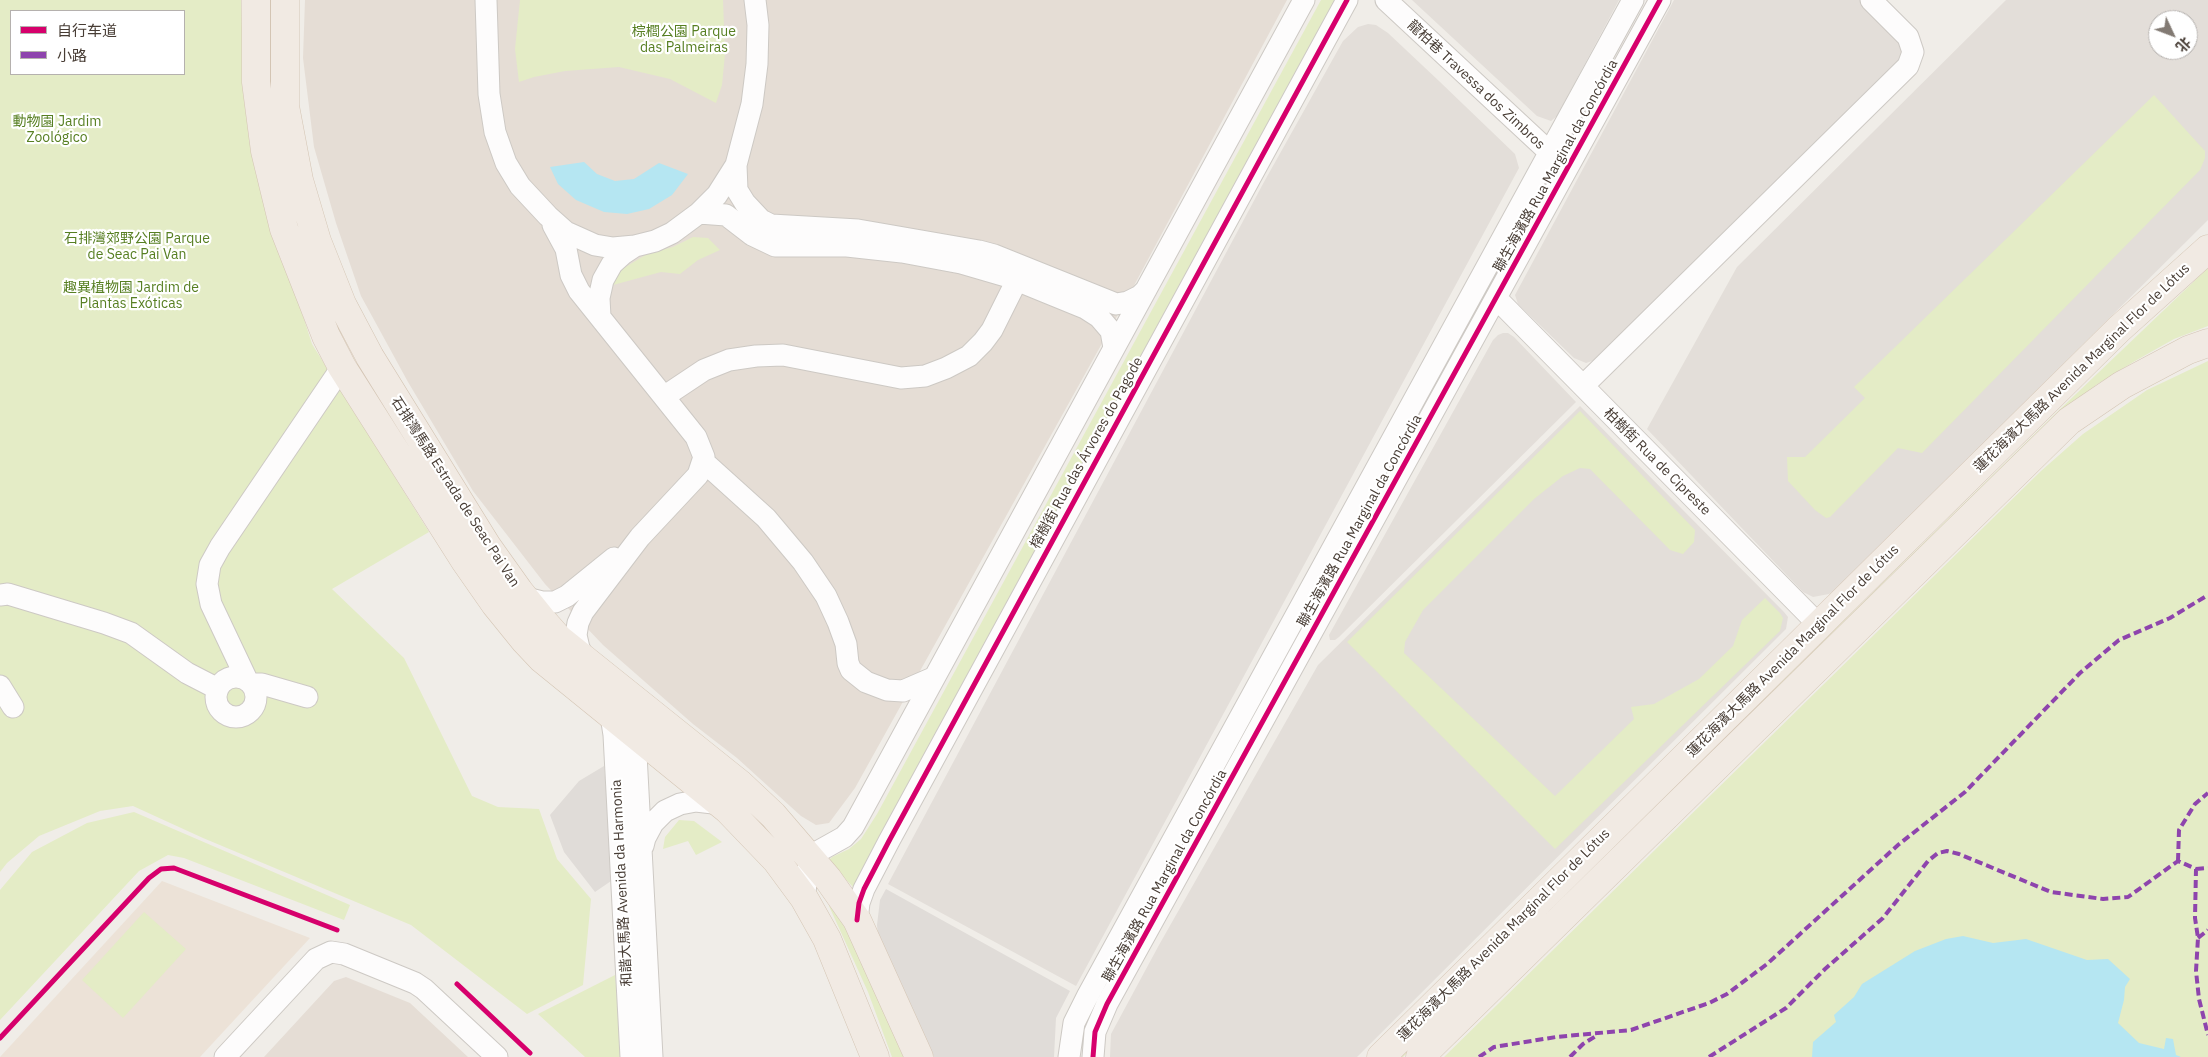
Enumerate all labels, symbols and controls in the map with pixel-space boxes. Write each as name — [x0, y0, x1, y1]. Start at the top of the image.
legend — [10, 10, 185, 75]
north arrow — [2148, 10, 2198, 60]
street label: 龍柏巷 Travessa dos Zimbros — [1404, 17, 1548, 153]
text: 自行车道 — [57, 21, 117, 40]
park label: 棕櫚公園 Parque das Palmeiras — [632, 24, 736, 56]
text: 北 — [2172, 33, 2195, 56]
text: 小路 — [57, 46, 87, 65]
street label: 聯生海濱路 Rua Marginal da Concórdia — [1490, 57, 1622, 275]
park label: 動物園 Jardim Zoológico — [13, 114, 101, 146]
park label: 石排灣郊野公園 Parque de Seac Pai Van — [64, 231, 210, 264]
street label: 蓮花海濱大馬路 Avenida Marginal Flor de Lótus — [1971, 260, 2193, 476]
park label: 趣異植物園 Jardim de Plantas Exóticas — [63, 280, 199, 312]
street label: 榕樹街 Rua das Árvores do Pagode — [1027, 354, 1147, 552]
street label: 石排灣馬路 Estrada de Seac Pai Van — [387, 394, 523, 590]
street label: 柏樹街 Rua de Cipreste — [1600, 405, 1714, 519]
street label: 聯生海濱路 Rua Marginal da Concórdia — [1294, 412, 1426, 630]
street label: 蓮花海濱大馬路 Avenida Marginal Flor de Lótus — [1683, 541, 1903, 761]
street label: 聯生海濱路 Rua Marginal da Concórdia — [1099, 767, 1231, 985]
street label: 和諧大馬路 Avenida da Harmonia — [608, 779, 636, 987]
street label: 蓮花海濱大馬路 Avenida Marginal Flor de Lótus — [1394, 825, 1614, 1045]

